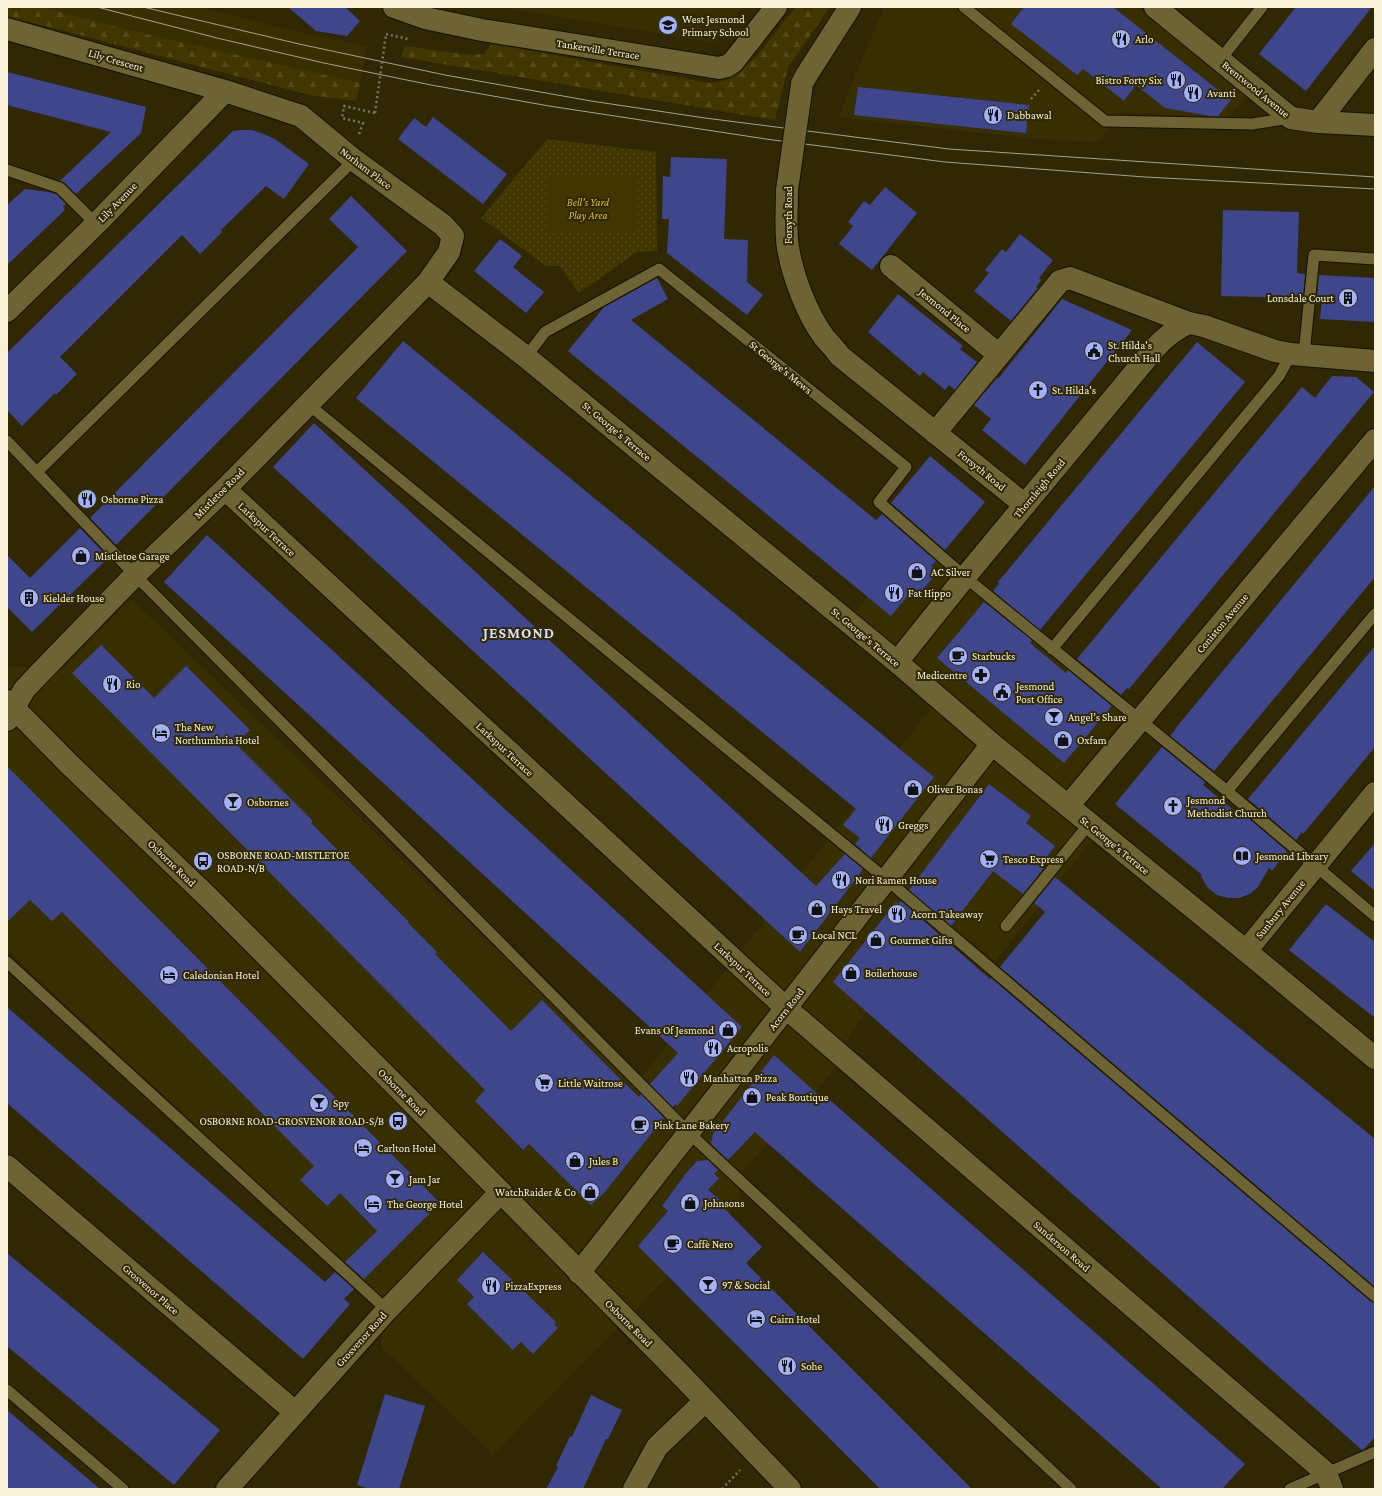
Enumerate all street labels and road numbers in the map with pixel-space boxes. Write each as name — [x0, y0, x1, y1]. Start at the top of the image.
street label: Tankerville Terrace — [556, 37, 640, 61]
street label: Lily Crescent — [87, 46, 145, 75]
street label: Brentwood Avenue — [1220, 58, 1292, 120]
street label: Norham Place — [338, 145, 394, 191]
street label: Lily Avenue — [95, 179, 140, 225]
street label: Forsyth Road — [782, 186, 795, 244]
street label: Jesmond Place — [915, 285, 974, 335]
street label: St George's Mews — [747, 338, 815, 397]
street label: St. George's Terrace — [580, 399, 654, 464]
street label: Forsyth Road — [955, 447, 1008, 494]
street label: Thornleigh Road — [1011, 456, 1068, 521]
street label: Mistletoe Road — [191, 465, 247, 521]
street label: Larkspur Terrace — [235, 499, 298, 559]
street label: Coniston Avenue — [1193, 591, 1251, 655]
street label: St. George's Terrace — [829, 605, 903, 670]
street label: Larkspur Terrace — [473, 719, 536, 779]
street label: St. George's Terrace — [1077, 813, 1152, 878]
street label: Osborne Road — [146, 837, 199, 889]
street label: Sunbury Avenue — [1253, 877, 1308, 941]
street label: Larkspur Terrace — [711, 939, 774, 999]
street label: Acorn Road — [766, 985, 806, 1033]
street label: Osborne Road — [376, 1066, 428, 1118]
street label: Sanderson Road — [1031, 1218, 1093, 1274]
street label: Grosvenor Place — [121, 1261, 182, 1317]
street label: Osborne Road — [603, 1297, 655, 1349]
street label: Grosvenor Road — [333, 1309, 389, 1369]

